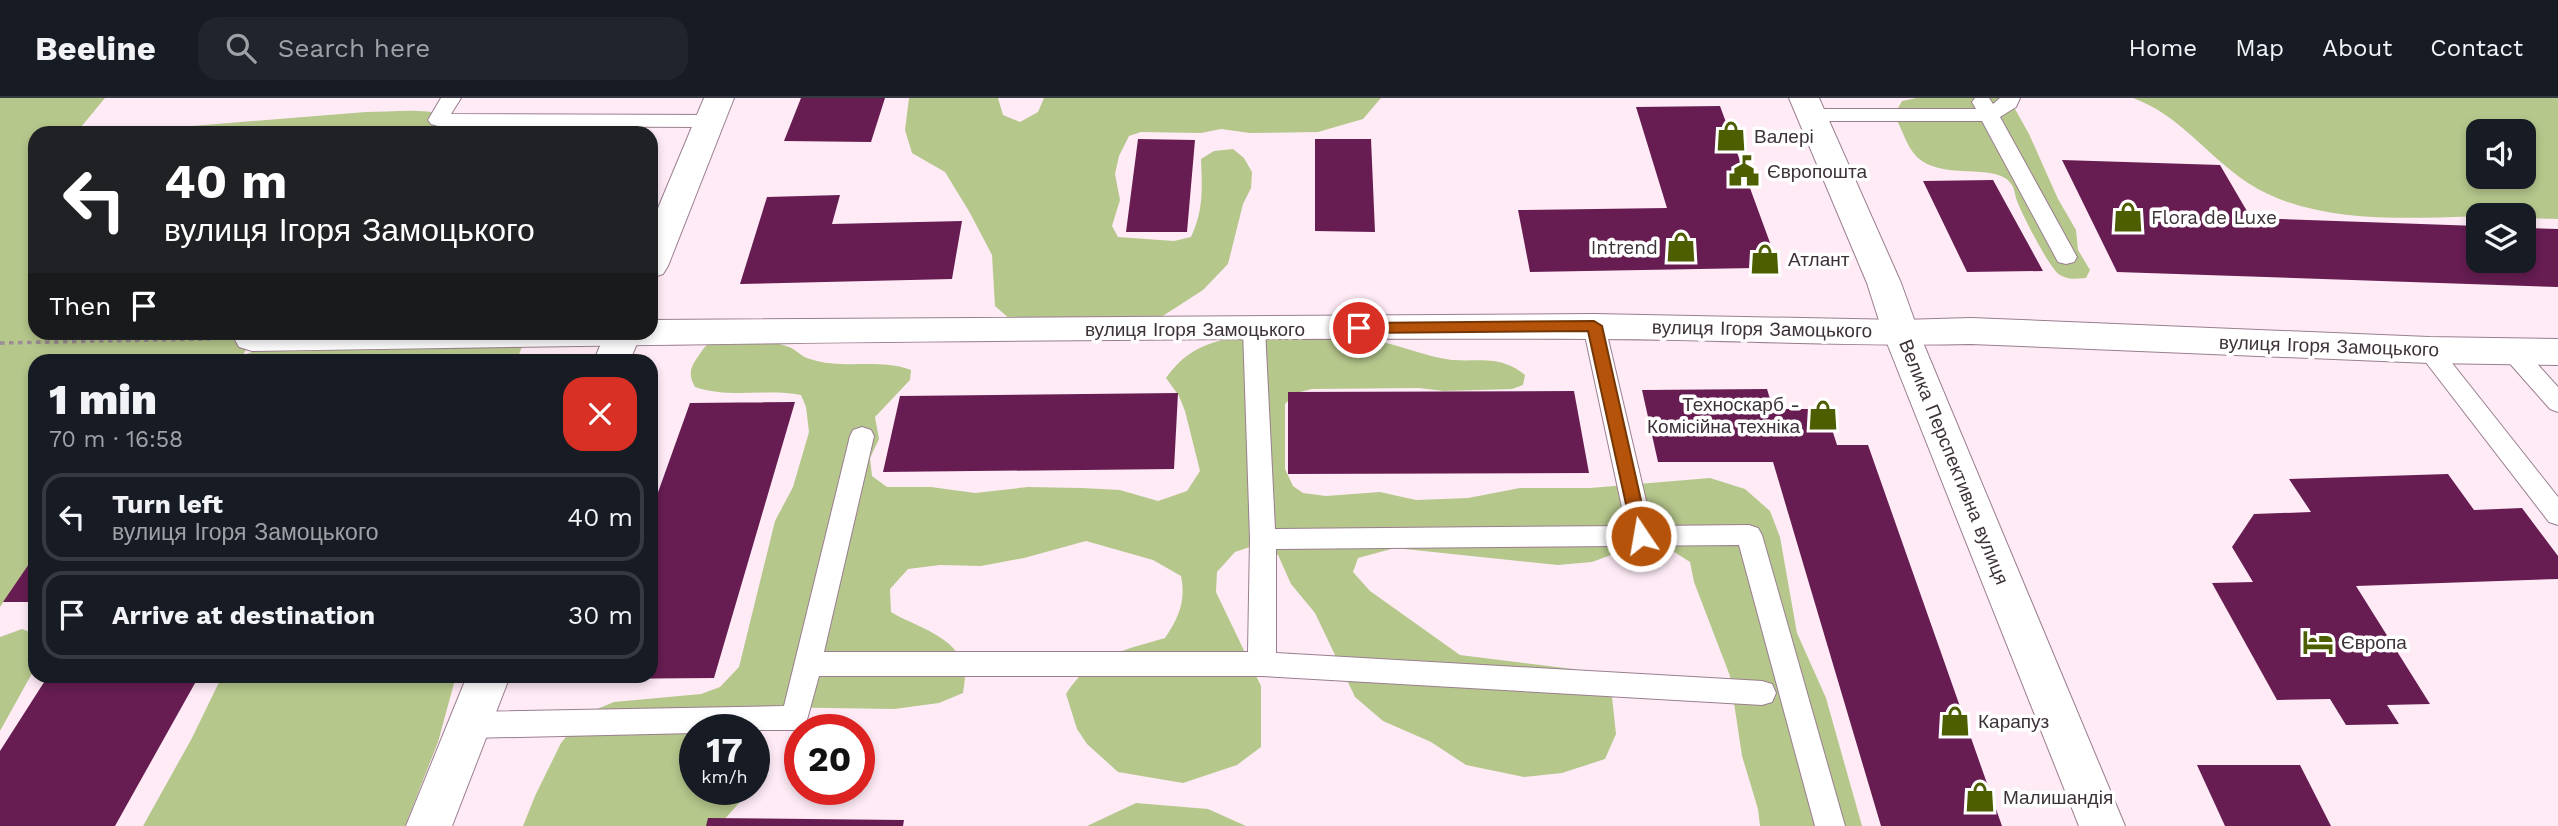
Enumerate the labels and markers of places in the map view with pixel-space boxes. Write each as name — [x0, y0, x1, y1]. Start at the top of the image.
shop icon: Валері — [1714, 119, 1748, 153]
place label: Валері — [1754, 125, 1814, 148]
public building icon: Європошта — [1727, 154, 1761, 188]
place label: Європошта — [1767, 160, 1867, 183]
shop icon: Flora de Luxe — [2111, 200, 2145, 234]
place label: Flora de Luxe — [2151, 206, 2277, 229]
shop icon: Intrend — [1664, 230, 1698, 264]
place label: Intrend — [1591, 236, 1658, 259]
shop icon: Атлант — [1748, 242, 1782, 276]
place label: Атлант — [1788, 248, 1850, 271]
pin — [1329, 298, 1389, 358]
place label: Техноскарб - Комісійна техніка — [1647, 393, 1800, 438]
shop icon: Техноскарб - Комісійна техніка — [1806, 398, 1840, 432]
hotel icon: Європа — [2301, 625, 2335, 659]
place label: Європа — [2341, 631, 2407, 654]
shop icon: Карапуз — [1938, 704, 1972, 738]
place label: Карапуз — [1978, 710, 2049, 733]
shop icon: Малишандія — [1963, 780, 1997, 814]
place label: Малишандія — [2003, 786, 2113, 809]

